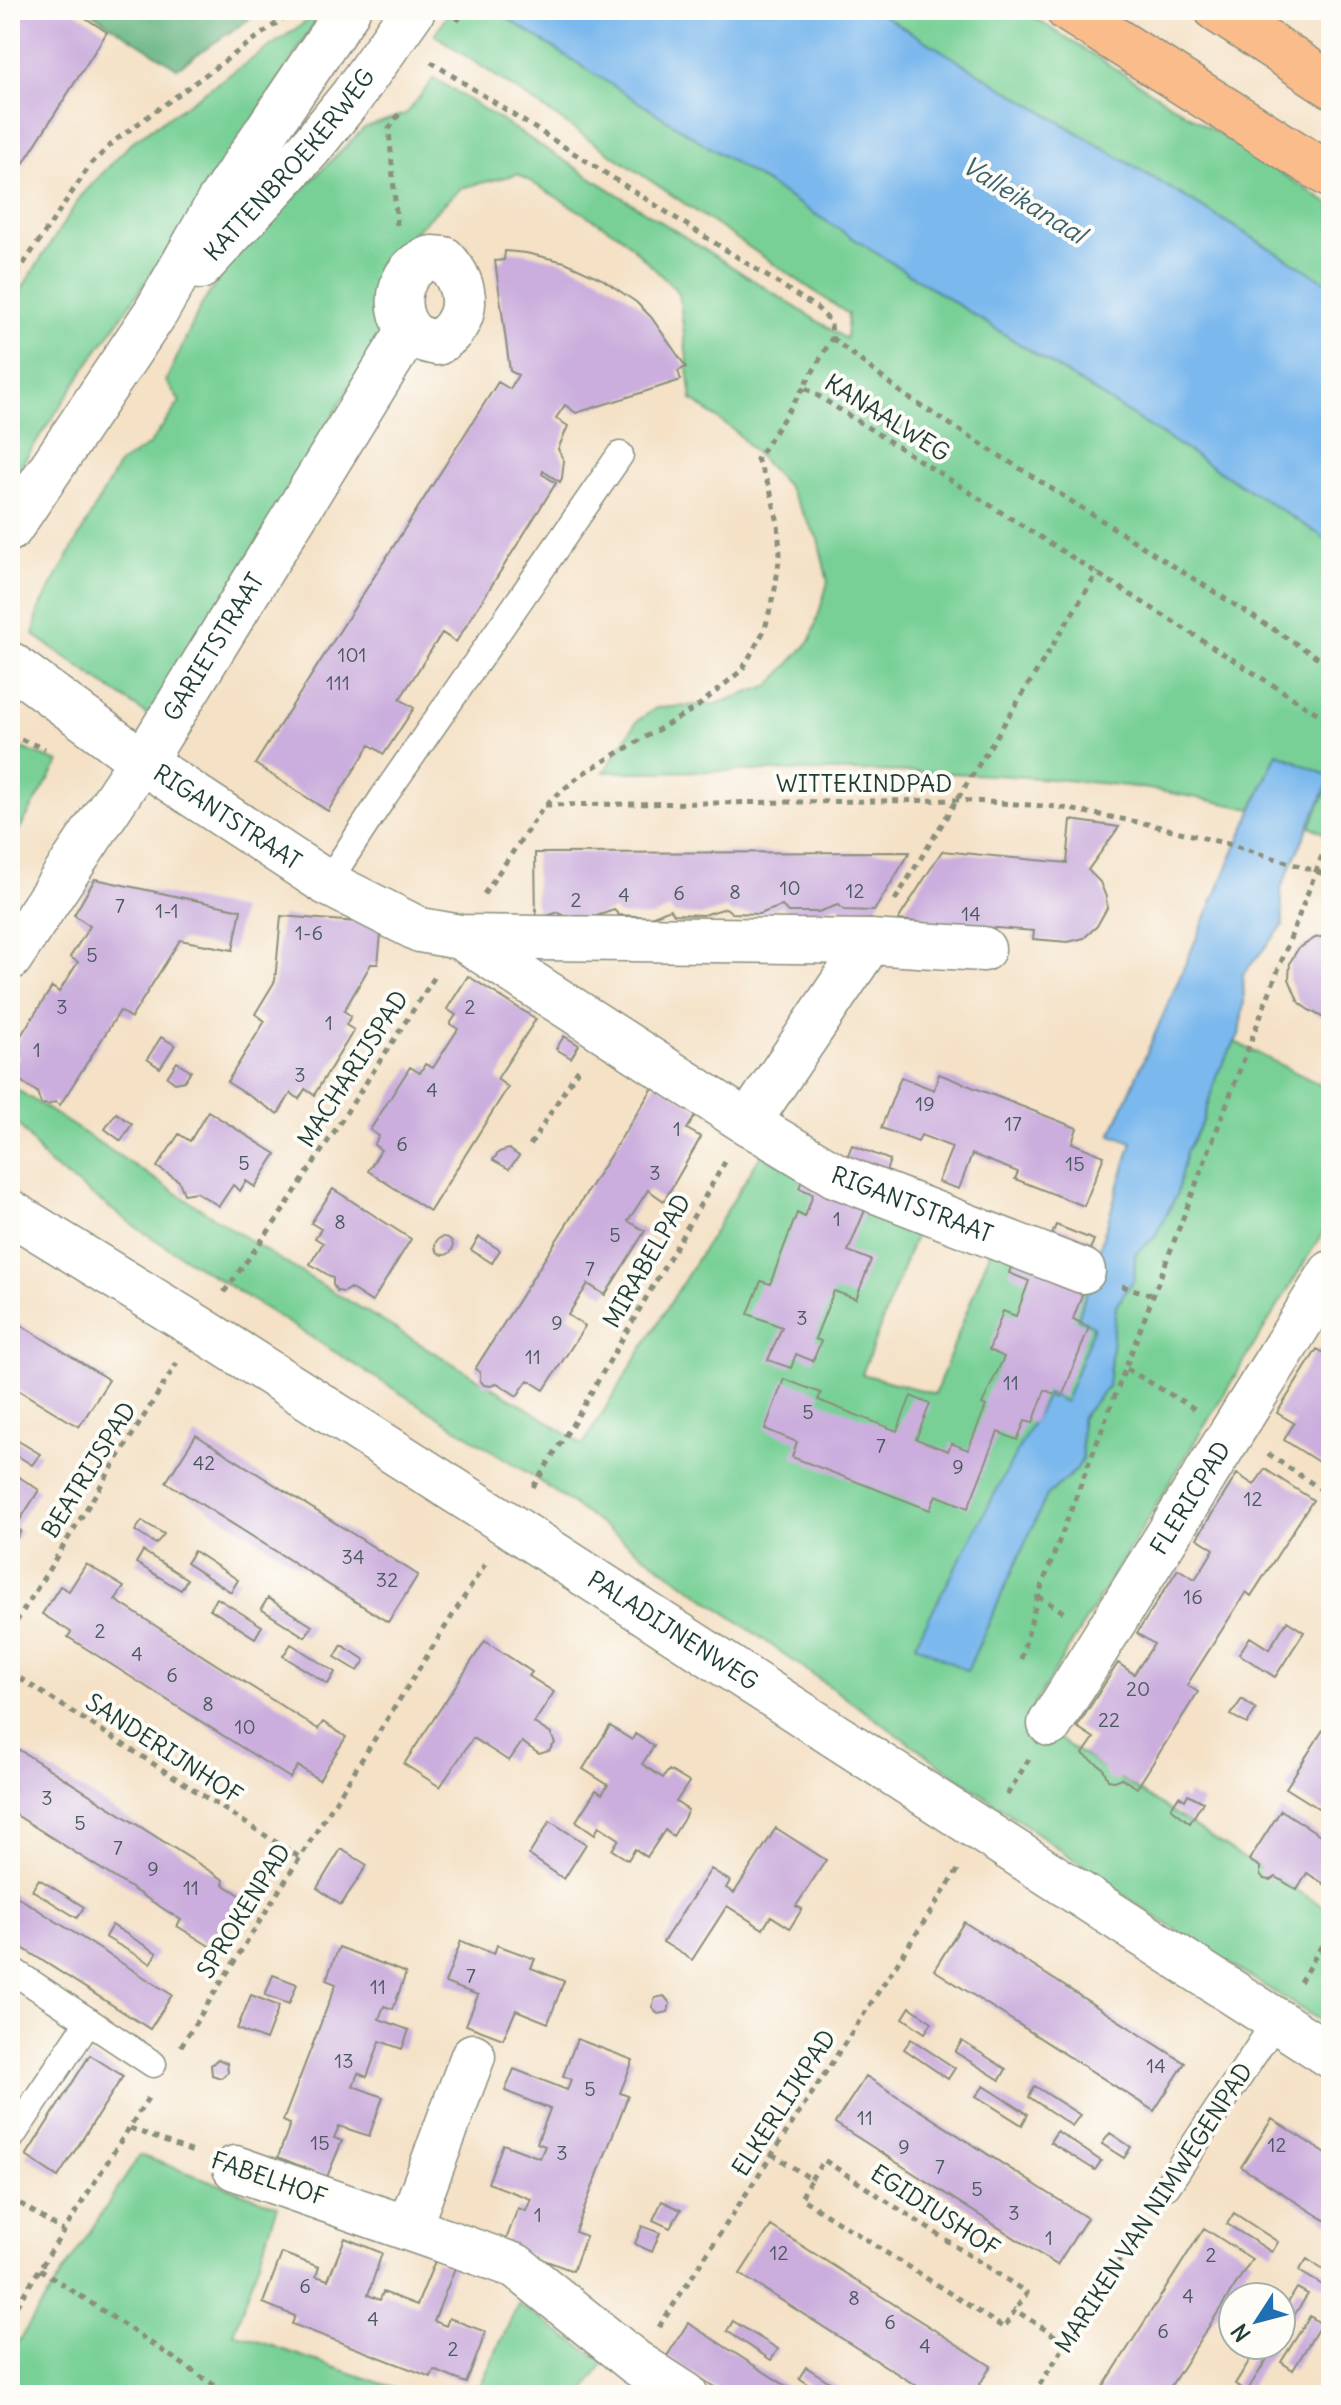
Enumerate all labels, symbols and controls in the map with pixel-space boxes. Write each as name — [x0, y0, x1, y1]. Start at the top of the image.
street label: KATTENBROEKERWEG — [197, 62, 381, 267]
water label: Valleikanaal — [956, 149, 1095, 252]
street label: KANAALWEG — [819, 367, 956, 467]
street label: GARIETSTRAAT — [156, 567, 270, 726]
house number: 101 — [337, 642, 367, 667]
house number: 111 — [326, 670, 350, 695]
street label: RIGANTSTRAAT — [148, 757, 307, 876]
street label: WITTEKINDPAD — [776, 768, 952, 798]
house number: 10 — [779, 875, 801, 900]
house number: 12 — [846, 878, 864, 903]
house number: 8 — [729, 879, 741, 904]
house number: 6 — [673, 880, 685, 905]
house number: 4 — [618, 882, 630, 907]
house number: 2 — [571, 887, 582, 912]
house number: 7 — [115, 893, 125, 918]
house number: 1-1 — [155, 898, 179, 923]
house number: 14 — [961, 901, 981, 926]
house number: 1-6 — [295, 920, 323, 945]
house number: 5 — [86, 942, 98, 967]
street label: MACHARIJSPAD — [290, 984, 414, 1152]
house number: 3 — [56, 994, 68, 1019]
house number: 2 — [465, 994, 476, 1019]
house number: 1 — [325, 1010, 333, 1035]
house number: 1 — [33, 1037, 41, 1062]
house number: 3 — [294, 1062, 306, 1087]
house number: 4 — [426, 1077, 438, 1102]
house number: 19 — [915, 1091, 935, 1116]
house number: 17 — [1004, 1111, 1022, 1136]
house number: 1 — [673, 1116, 681, 1141]
house number: 6 — [396, 1131, 408, 1156]
house number: 5 — [238, 1150, 250, 1175]
house number: 15 — [1065, 1151, 1085, 1176]
street label: RIGANTSTRAAT — [827, 1159, 997, 1249]
house number: 3 — [649, 1160, 661, 1185]
street label: MIRABELPAD — [596, 1188, 697, 1333]
house number: 1 — [833, 1206, 841, 1231]
house number: 8 — [334, 1209, 346, 1234]
house number: 5 — [609, 1222, 621, 1247]
house number: 7 — [585, 1256, 595, 1281]
house number: 3 — [796, 1305, 808, 1330]
house number: 9 — [551, 1310, 563, 1335]
house number: 11 — [525, 1344, 541, 1369]
house number: 11 — [1003, 1370, 1019, 1395]
street label: BEATRIJSPAD — [35, 1396, 142, 1543]
house number: 5 — [802, 1399, 814, 1424]
house number: 7 — [876, 1433, 886, 1458]
street label: FLERICPAD — [1143, 1435, 1236, 1560]
house number: 42 — [193, 1450, 215, 1475]
house number: 9 — [952, 1454, 964, 1479]
house number: 12 — [1244, 1486, 1262, 1511]
house number: 34 — [342, 1544, 364, 1569]
street label: PALADIJNENWEG — [582, 1564, 764, 1696]
house number: 32 — [376, 1567, 398, 1592]
house number: 16 — [1183, 1584, 1203, 1609]
house number: 2 — [95, 1618, 106, 1643]
house number: 4 — [131, 1641, 143, 1666]
house number: 6 — [166, 1662, 178, 1687]
house number: 20 — [1126, 1676, 1150, 1701]
street label: SANDERIJNHOF — [81, 1686, 249, 1810]
house number: 8 — [202, 1691, 214, 1716]
house number: 22 — [1098, 1707, 1120, 1732]
house number: 10 — [234, 1714, 256, 1739]
house number: 3 — [41, 1785, 53, 1810]
house number: 5 — [74, 1810, 86, 1835]
house number: 7 — [113, 1835, 123, 1860]
street label: SPROKENPAD — [190, 1838, 296, 1983]
house number: 9 — [147, 1856, 159, 1881]
house number: 11 — [183, 1875, 199, 1900]
house number: 7 — [466, 1963, 476, 1988]
house number: 11 — [370, 1974, 386, 1999]
street label: ELKERLIJKPAD — [725, 2024, 842, 2181]
house number: 13 — [334, 2048, 354, 2073]
house number: 14 — [1146, 2053, 1166, 2078]
street label: MARIKEN VAN NIMWEGENPAD — [1049, 2058, 1259, 2358]
house number: 5 — [584, 2076, 596, 2101]
house number: 11 — [857, 2105, 873, 2130]
house number: 15 — [310, 2130, 330, 2155]
house number: 12 — [1268, 2132, 1286, 2157]
house number: 9 — [898, 2134, 910, 2159]
house number: 3 — [556, 2140, 568, 2165]
street label: FABELHOF — [208, 2144, 331, 2212]
house number: 7 — [935, 2154, 945, 2179]
street label: EGIDIUSHOF — [865, 2157, 1006, 2263]
house number: 5 — [971, 2176, 983, 2201]
house number: 3 — [1008, 2200, 1020, 2225]
house number: 1 — [534, 2202, 542, 2227]
house number: 1 — [1045, 2225, 1053, 2250]
house number: 12 — [770, 2240, 788, 2265]
house number: 2 — [1206, 2242, 1217, 2267]
house number: 6 — [299, 2273, 311, 2298]
north arrow — [1217, 2281, 1297, 2361]
house number: 4 — [1182, 2283, 1194, 2308]
house number: 8 — [848, 2285, 860, 2310]
house number: 4 — [367, 2306, 379, 2331]
house number: 6 — [884, 2309, 896, 2334]
house number: 6 — [1157, 2318, 1169, 2343]
house number: 4 — [919, 2333, 931, 2358]
house number: 2 — [448, 2336, 459, 2361]

